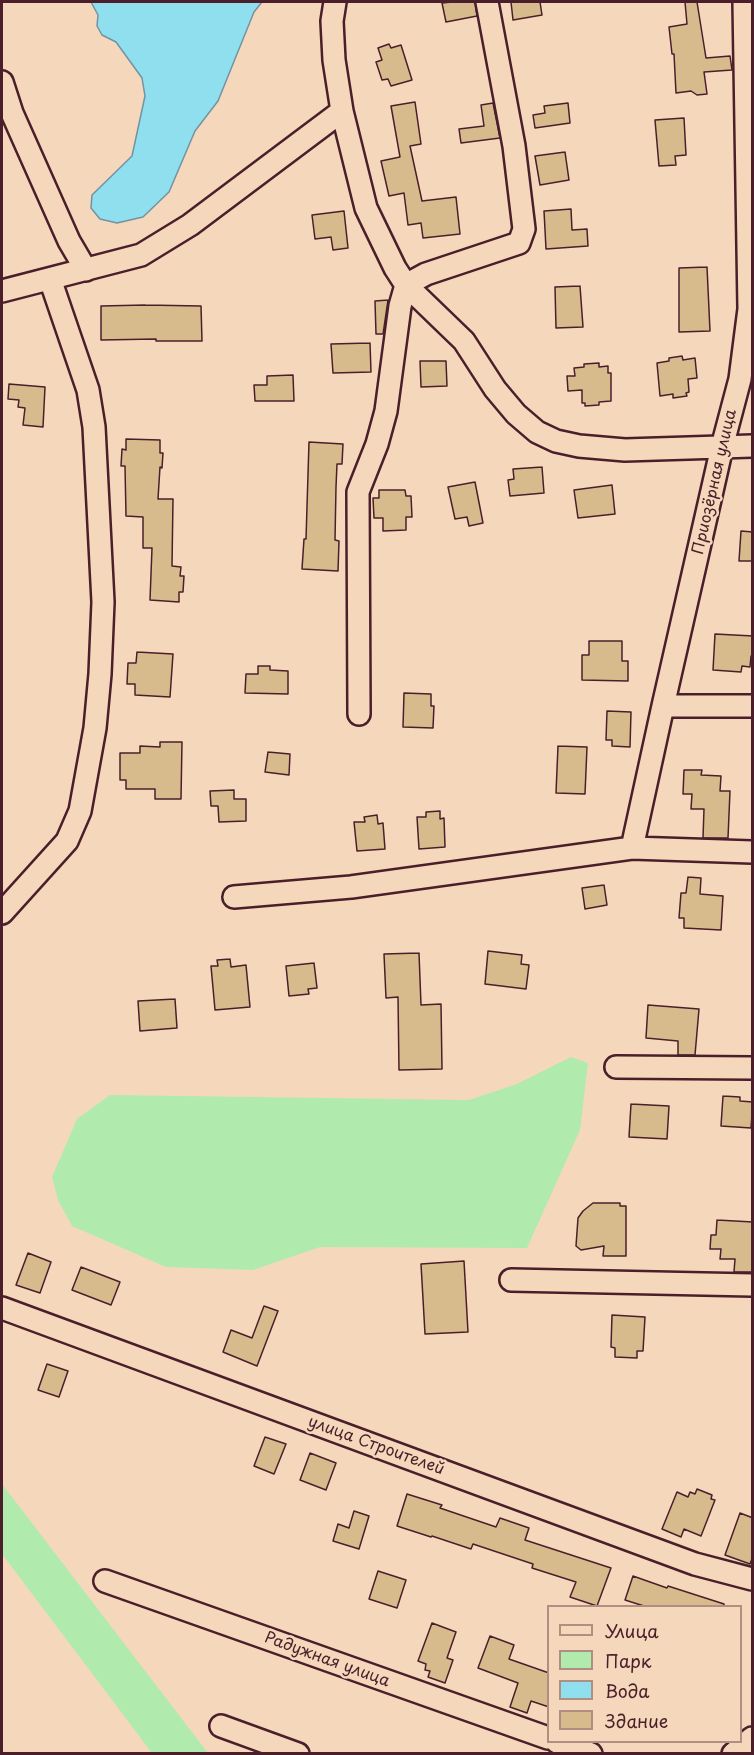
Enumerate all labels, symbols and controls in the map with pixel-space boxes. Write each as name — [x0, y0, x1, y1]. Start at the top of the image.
street label: Приозёрная улица — [689, 408, 741, 556]
street label: улица Строителей — [305, 1412, 447, 1480]
legend — [547, 1605, 742, 1743]
text: Улица — [605, 1617, 659, 1644]
street label: Радужная улица — [262, 1628, 392, 1692]
text: Парк — [605, 1647, 651, 1674]
text: Вода — [605, 1677, 650, 1704]
text: Здание — [605, 1707, 668, 1734]

